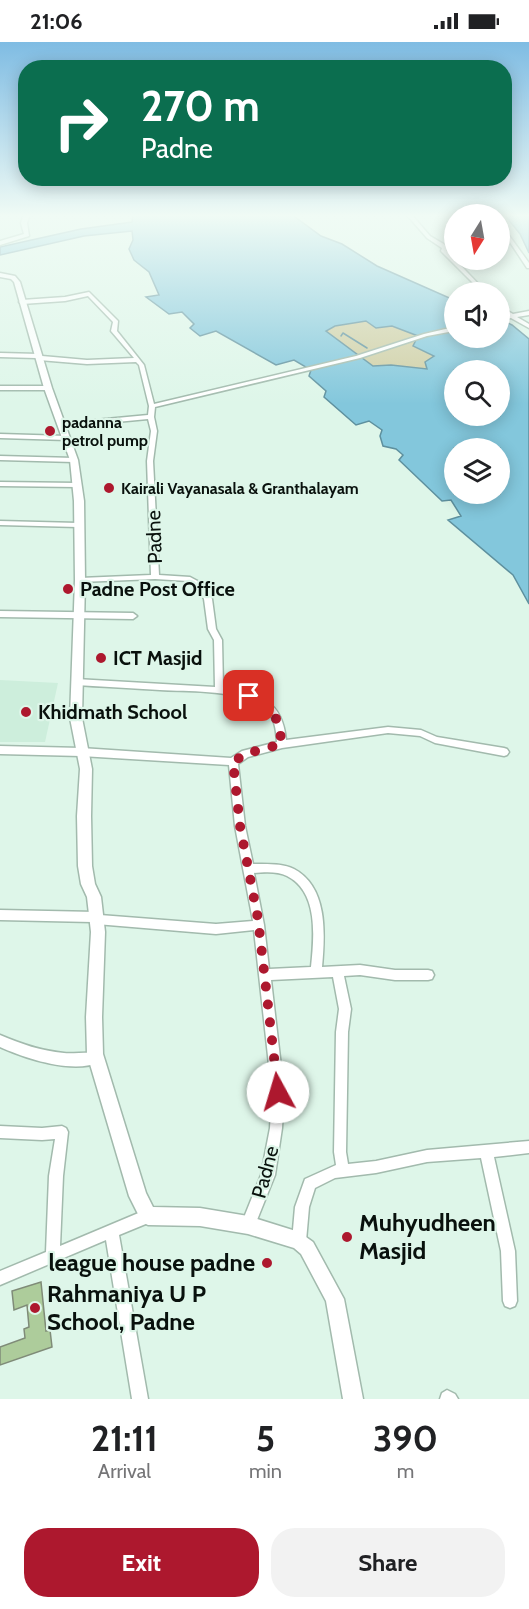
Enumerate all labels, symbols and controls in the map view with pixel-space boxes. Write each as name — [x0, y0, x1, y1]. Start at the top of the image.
text: 21:06 — [30, 8, 83, 35]
text: 270 m — [141, 80, 260, 132]
icon: right — [42, 84, 120, 162]
text: Padne — [141, 132, 213, 165]
north arrow — [444, 204, 510, 270]
map controls — [444, 204, 510, 504]
button: sound — [444, 282, 510, 348]
button: search — [444, 360, 510, 426]
place label: padanna petrol pump — [62, 413, 148, 450]
marker: padanna petrol pump — [43, 424, 57, 438]
button: layers — [444, 438, 510, 504]
place label: Kairali Vayanasala & Granthalayam — [121, 479, 359, 498]
marker: Kairali Vayanasala & Granthalayam — [102, 481, 116, 495]
street label: Padne — [141, 510, 167, 564]
place label: Padne Post Office — [80, 577, 235, 601]
marker: Padne Post Office — [61, 582, 75, 596]
place label: ICT Masjid — [113, 646, 202, 670]
marker: ICT Masjid — [94, 651, 108, 665]
pin — [223, 670, 274, 721]
icon: arrive — [232, 679, 265, 712]
place label: Khidmath School — [38, 700, 187, 724]
marker: Khidmath School — [19, 705, 33, 719]
position arrow — [246, 1060, 310, 1124]
street label: Padne — [247, 1143, 283, 1201]
place label: Muhyudheen Masjid — [359, 1208, 496, 1265]
marker: Muhyudheen Masjid — [340, 1230, 354, 1244]
place label: league house padne — [48, 1248, 255, 1277]
marker: league house padne — [260, 1256, 274, 1270]
place label: Rahmaniya U P School, Padne — [47, 1279, 206, 1336]
marker: Rahmaniya U P School, Padne — [28, 1301, 42, 1315]
text: 21:11 — [91, 1416, 158, 1460]
text: 5 — [256, 1416, 275, 1460]
text: 390 — [373, 1416, 438, 1460]
text: Arrival — [98, 1459, 151, 1483]
text: min — [249, 1459, 282, 1483]
text: m — [397, 1459, 414, 1483]
button: Exit — [24, 1528, 259, 1597]
button: Share — [271, 1528, 505, 1597]

